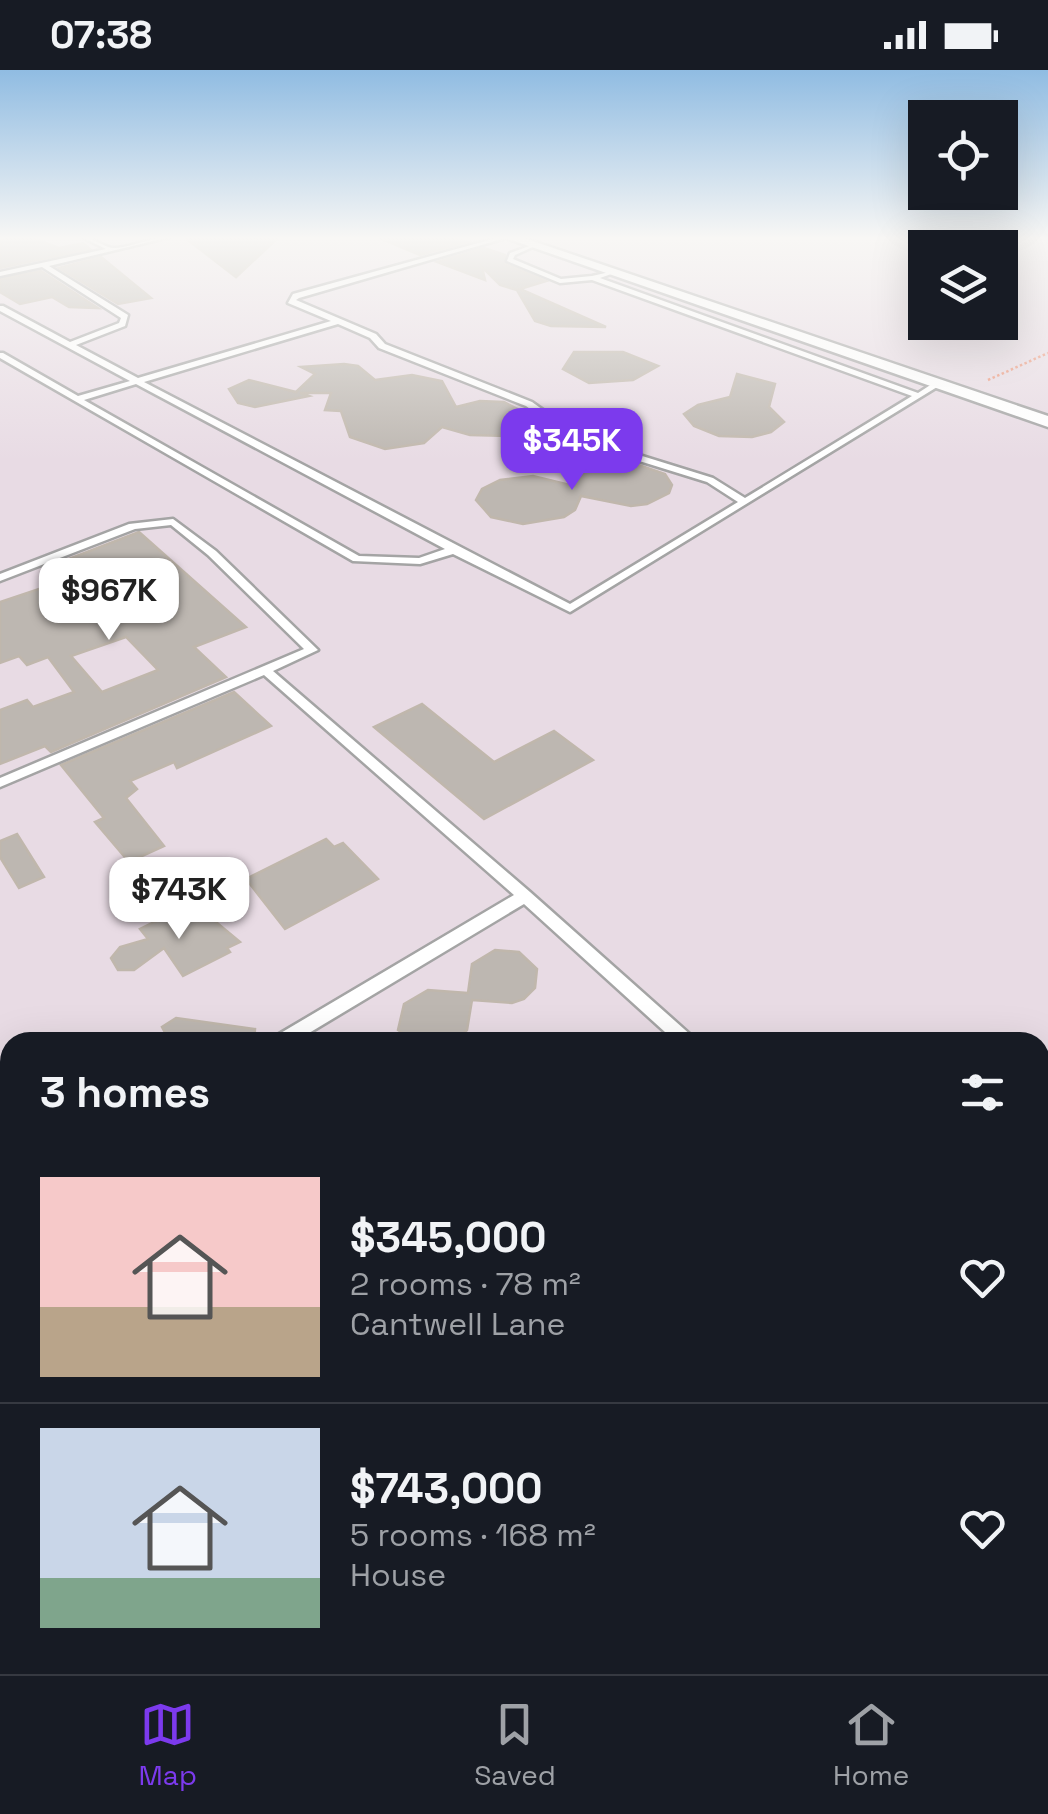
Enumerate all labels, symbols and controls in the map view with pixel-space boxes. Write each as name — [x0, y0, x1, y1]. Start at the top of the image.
text: 07:38 — [50, 11, 152, 59]
map controls — [908, 100, 1018, 340]
button: locate — [908, 100, 1018, 210]
button: layers — [908, 230, 1018, 340]
pin: $345K — [502, 408, 642, 493]
text: $345K — [523, 420, 621, 460]
pin: $967K — [39, 558, 179, 643]
text: $967K — [61, 570, 157, 610]
pin: $743K — [109, 857, 249, 942]
text: $743K — [131, 869, 227, 909]
icon: filters — [955, 1065, 1010, 1120]
text: 3 homes — [40, 1066, 210, 1119]
text: $345,000 — [350, 1211, 546, 1264]
icon: home — [120, 1217, 240, 1337]
icon: heart — [955, 1250, 1010, 1305]
text: 2 rooms · 78 m² — [350, 1264, 581, 1304]
text: Cantwell Lane — [350, 1304, 565, 1344]
text: $743,000 — [350, 1462, 543, 1515]
icon: home — [120, 1468, 240, 1588]
icon: heart — [955, 1501, 1010, 1556]
text: 5 rooms · 168 m² — [350, 1515, 596, 1555]
text: House — [350, 1555, 446, 1595]
tab: Map — [139, 1697, 197, 1793]
tab: Saved — [474, 1697, 556, 1793]
tab: Home — [833, 1697, 909, 1793]

